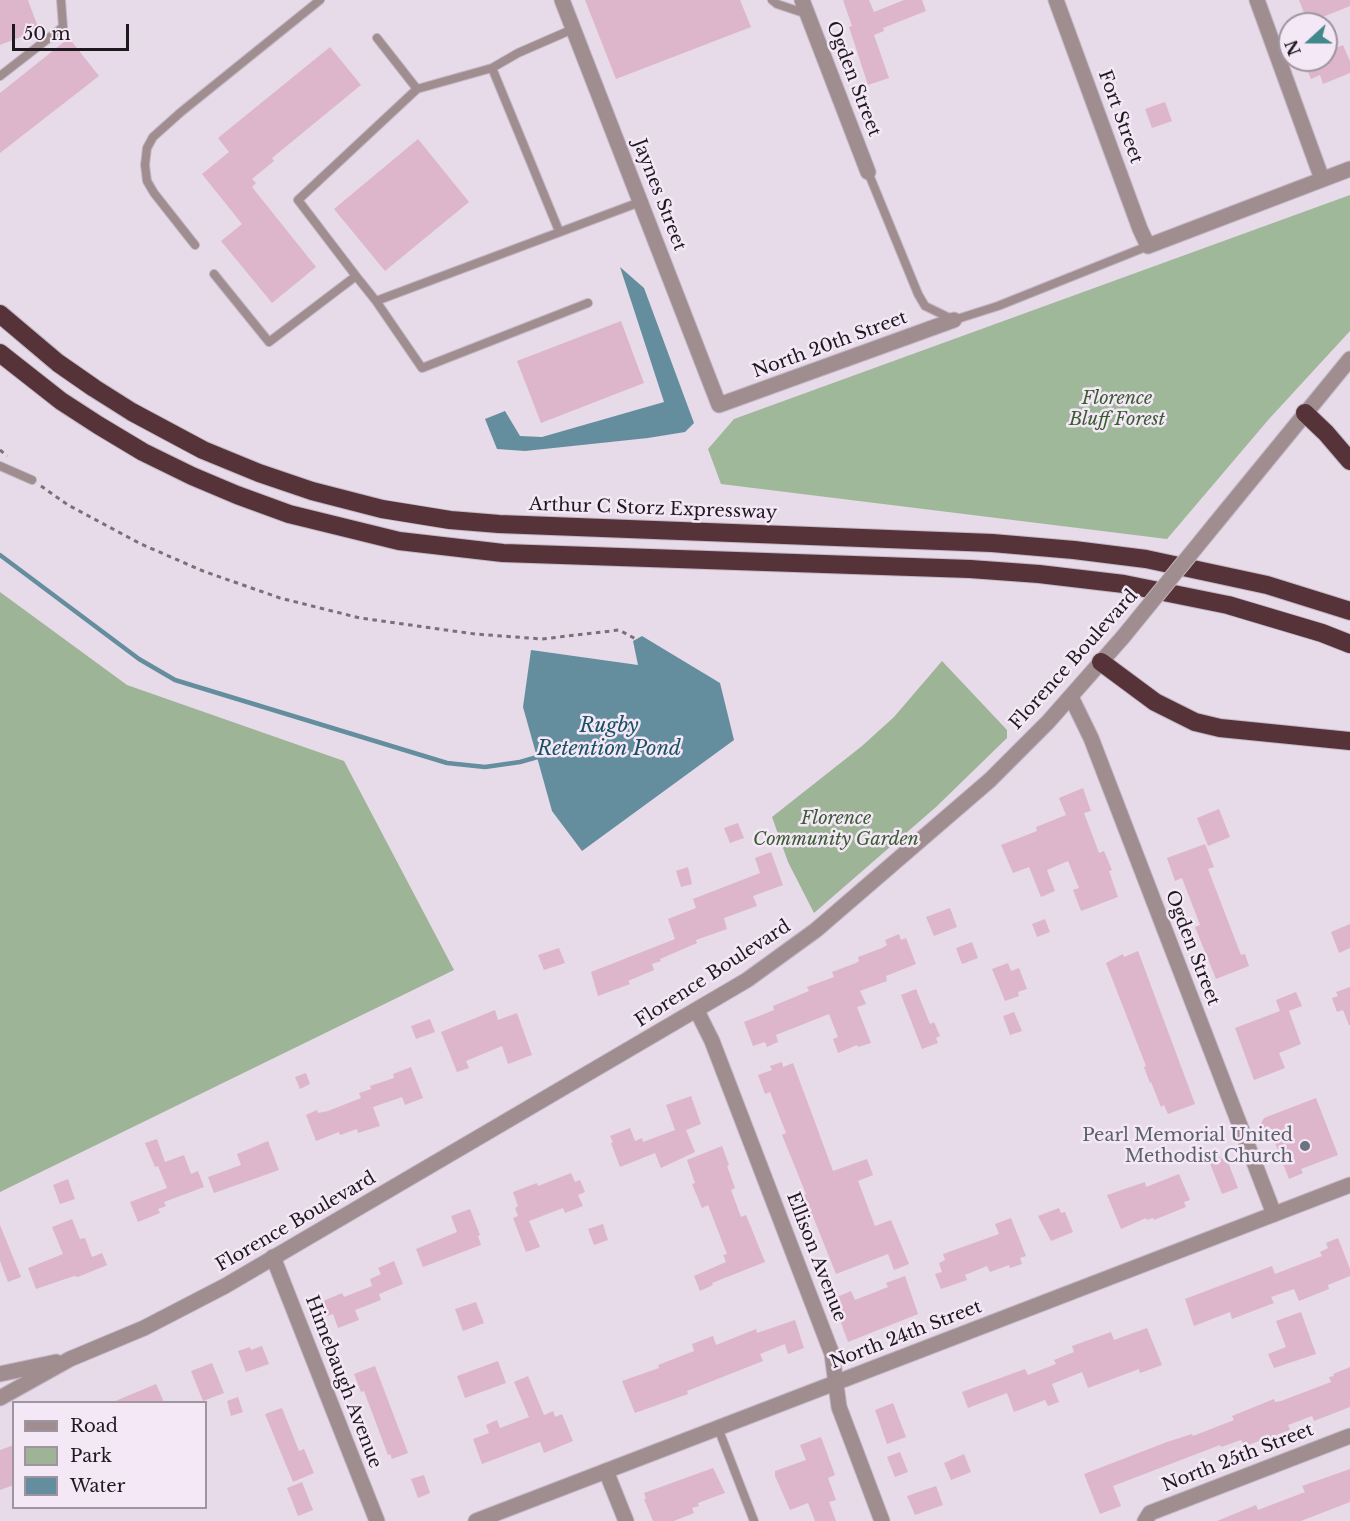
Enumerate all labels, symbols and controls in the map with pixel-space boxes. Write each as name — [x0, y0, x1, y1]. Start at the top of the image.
scale bar — [15, 12, 132, 50]
north arrow — [1278, 12, 1338, 72]
street label: Ogden Street — [821, 18, 885, 140]
text: 50 m — [23, 23, 71, 45]
text: N — [1281, 37, 1305, 58]
street label: Fort Street — [1093, 67, 1147, 167]
street label: Jaynes Street — [628, 136, 690, 254]
street label: North 20th Street — [750, 307, 910, 383]
park label: Florence Bluff Forest — [1069, 388, 1165, 430]
street label: Arthur C Storz Expressway — [528, 494, 778, 524]
street label: Florence Boulevard — [1005, 586, 1143, 734]
water label: Rugby Retention Pond — [537, 714, 681, 761]
park label: Florence Community Garden — [753, 808, 919, 850]
street label: Ogden Street — [1160, 887, 1224, 1009]
street label: Florence Boulevard — [631, 916, 795, 1032]
place label: Pearl Memorial United Methodist Church — [1082, 1125, 1293, 1168]
marker: Pearl Memorial United Methodist Church — [1298, 1139, 1312, 1153]
street label: Florence Boulevard — [212, 1167, 380, 1277]
street label: Ellison Avenue — [781, 1189, 851, 1325]
street label: Himebaugh Avenue — [300, 1293, 386, 1471]
street label: North 24th Street — [827, 1296, 985, 1374]
legend — [12, 1401, 207, 1509]
text: Road — [70, 1415, 118, 1437]
street label: North 25th Street — [1159, 1419, 1317, 1497]
text: Park — [70, 1445, 112, 1467]
text: Water — [70, 1475, 125, 1497]

